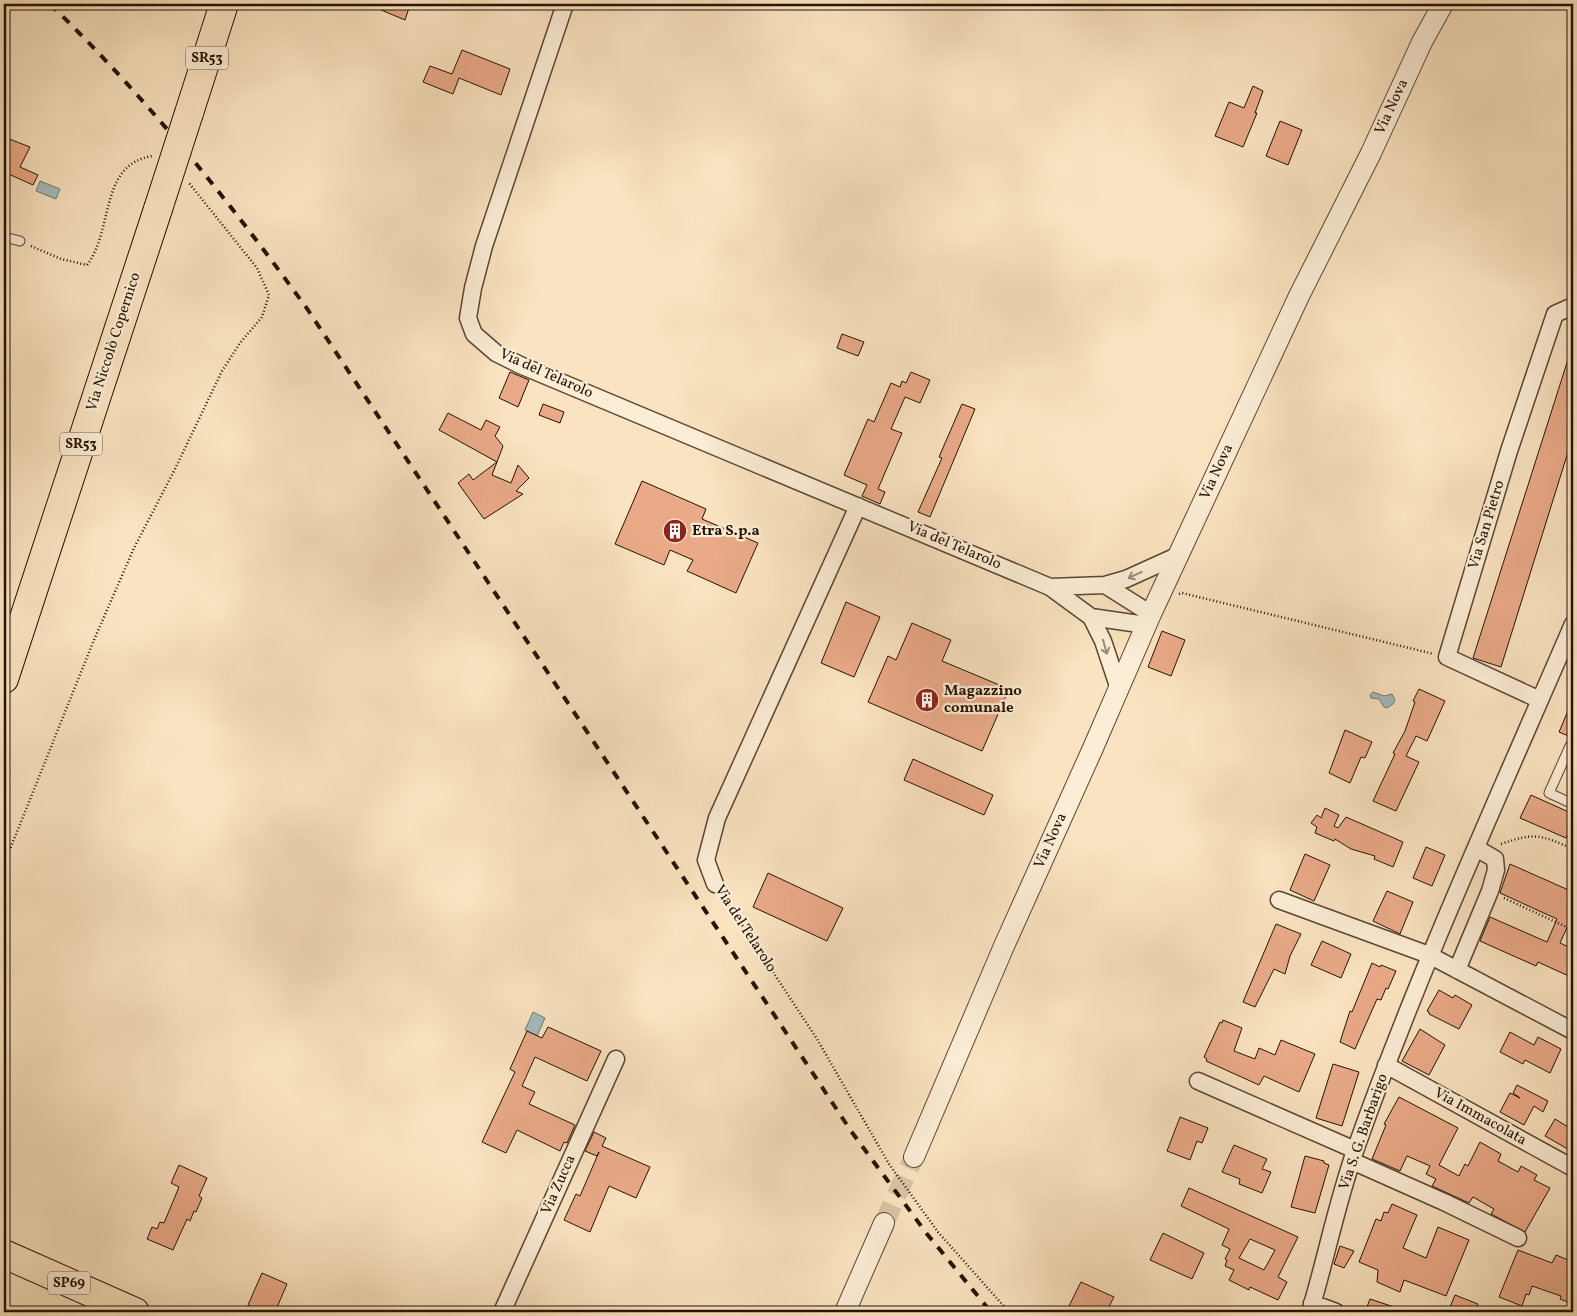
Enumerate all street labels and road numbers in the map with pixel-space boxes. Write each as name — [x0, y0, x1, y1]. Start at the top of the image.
road number: SR53 — [186, 46, 228, 70]
street label: Via Nova — [1370, 76, 1414, 138]
street label: Via Niccolò Copernico — [82, 270, 146, 414]
street label: Via del Telarolo — [496, 344, 596, 404]
road number: SR53 — [60, 432, 102, 456]
street label: Via Nova — [1195, 441, 1239, 503]
street label: Via San Pietro — [1463, 478, 1511, 572]
street label: Via del Telarolo — [904, 517, 1004, 575]
street label: Via Nova — [1029, 810, 1073, 872]
street label: Via del Telarolo — [709, 881, 781, 977]
street label: Via S. G. Barbarigo — [1334, 1071, 1394, 1193]
street label: Via Immacolata — [1430, 1083, 1530, 1151]
street label: Via Zucca — [537, 1152, 581, 1218]
road number: SP69 — [48, 1272, 90, 1295]

